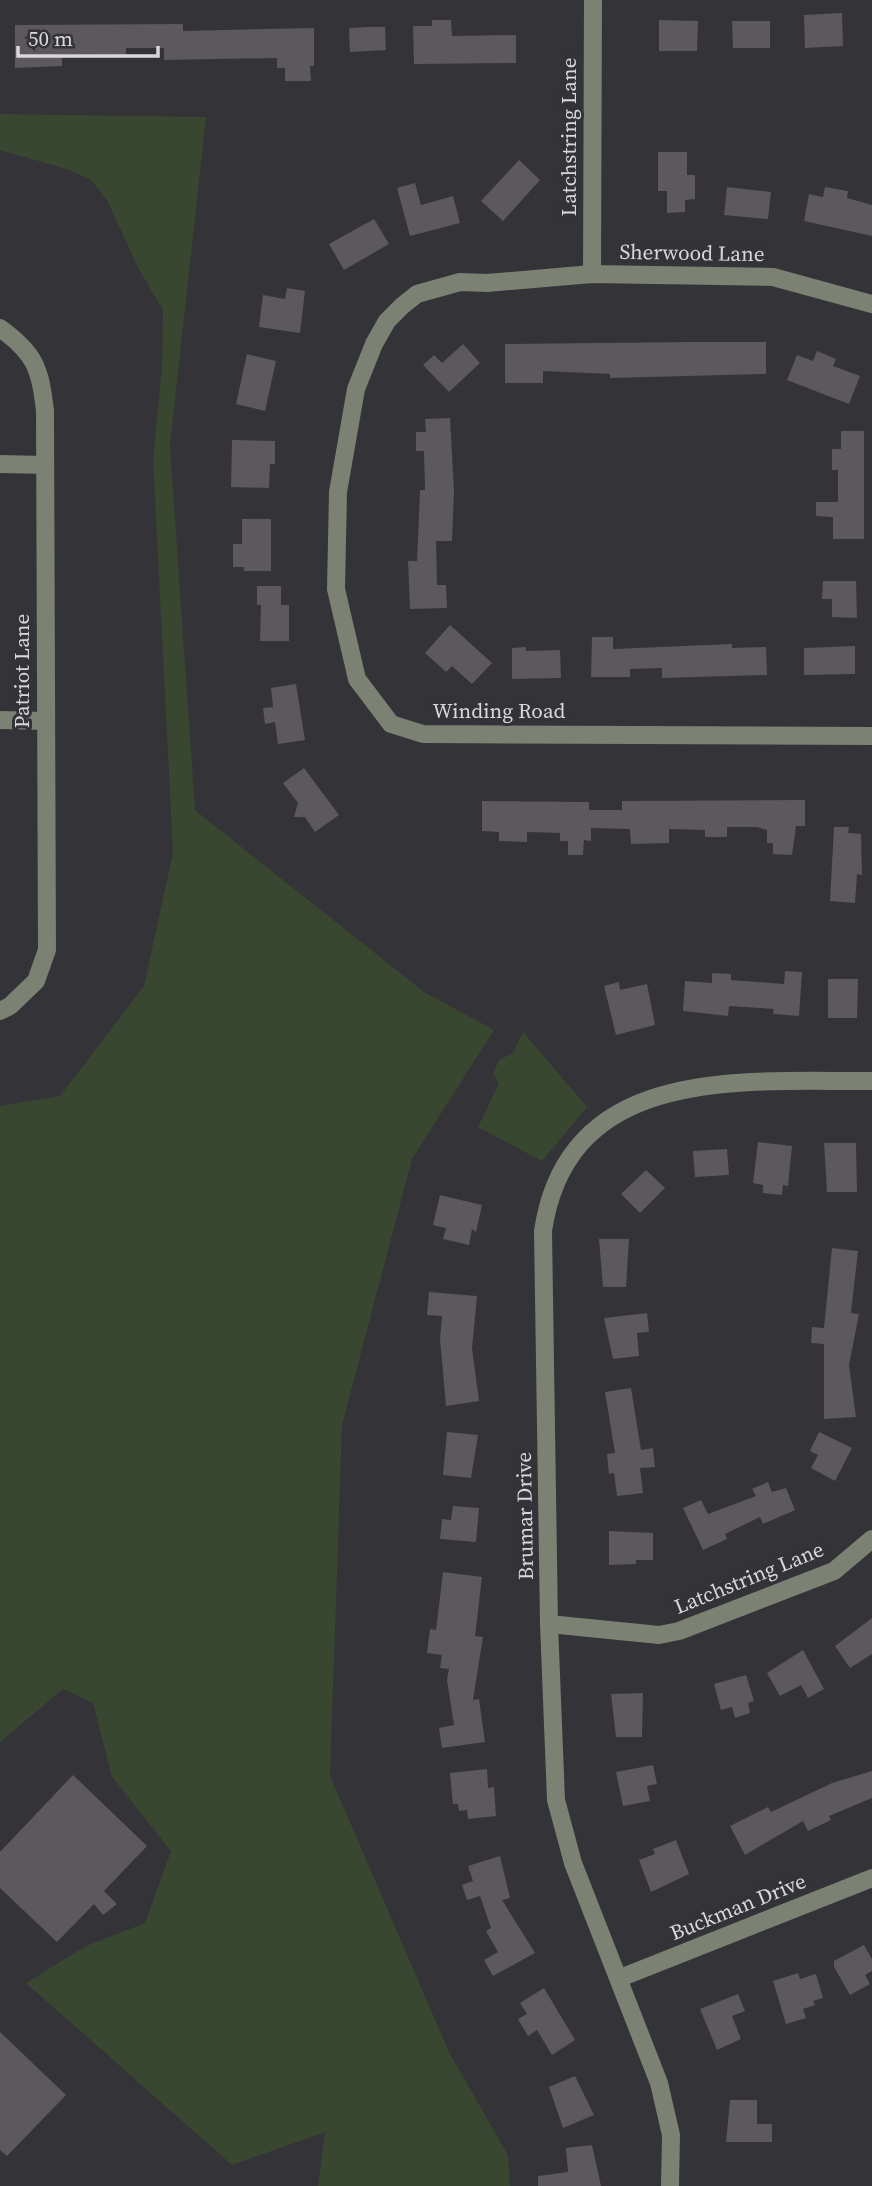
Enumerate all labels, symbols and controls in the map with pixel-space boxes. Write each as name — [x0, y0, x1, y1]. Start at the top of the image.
scale bar — [18, 14, 158, 58]
text: 50 m — [28, 24, 73, 53]
street label: Latchstring Lane — [554, 58, 583, 216]
street label: Sherwood Lane — [619, 237, 765, 268]
street label: Patriot Lane — [7, 614, 36, 728]
street label: Winding Road — [433, 696, 566, 725]
street label: Brumar Drive — [509, 1452, 540, 1580]
street label: Latchstring Lane — [670, 1534, 828, 1621]
street label: Buckman Drive — [666, 1866, 810, 1947]

